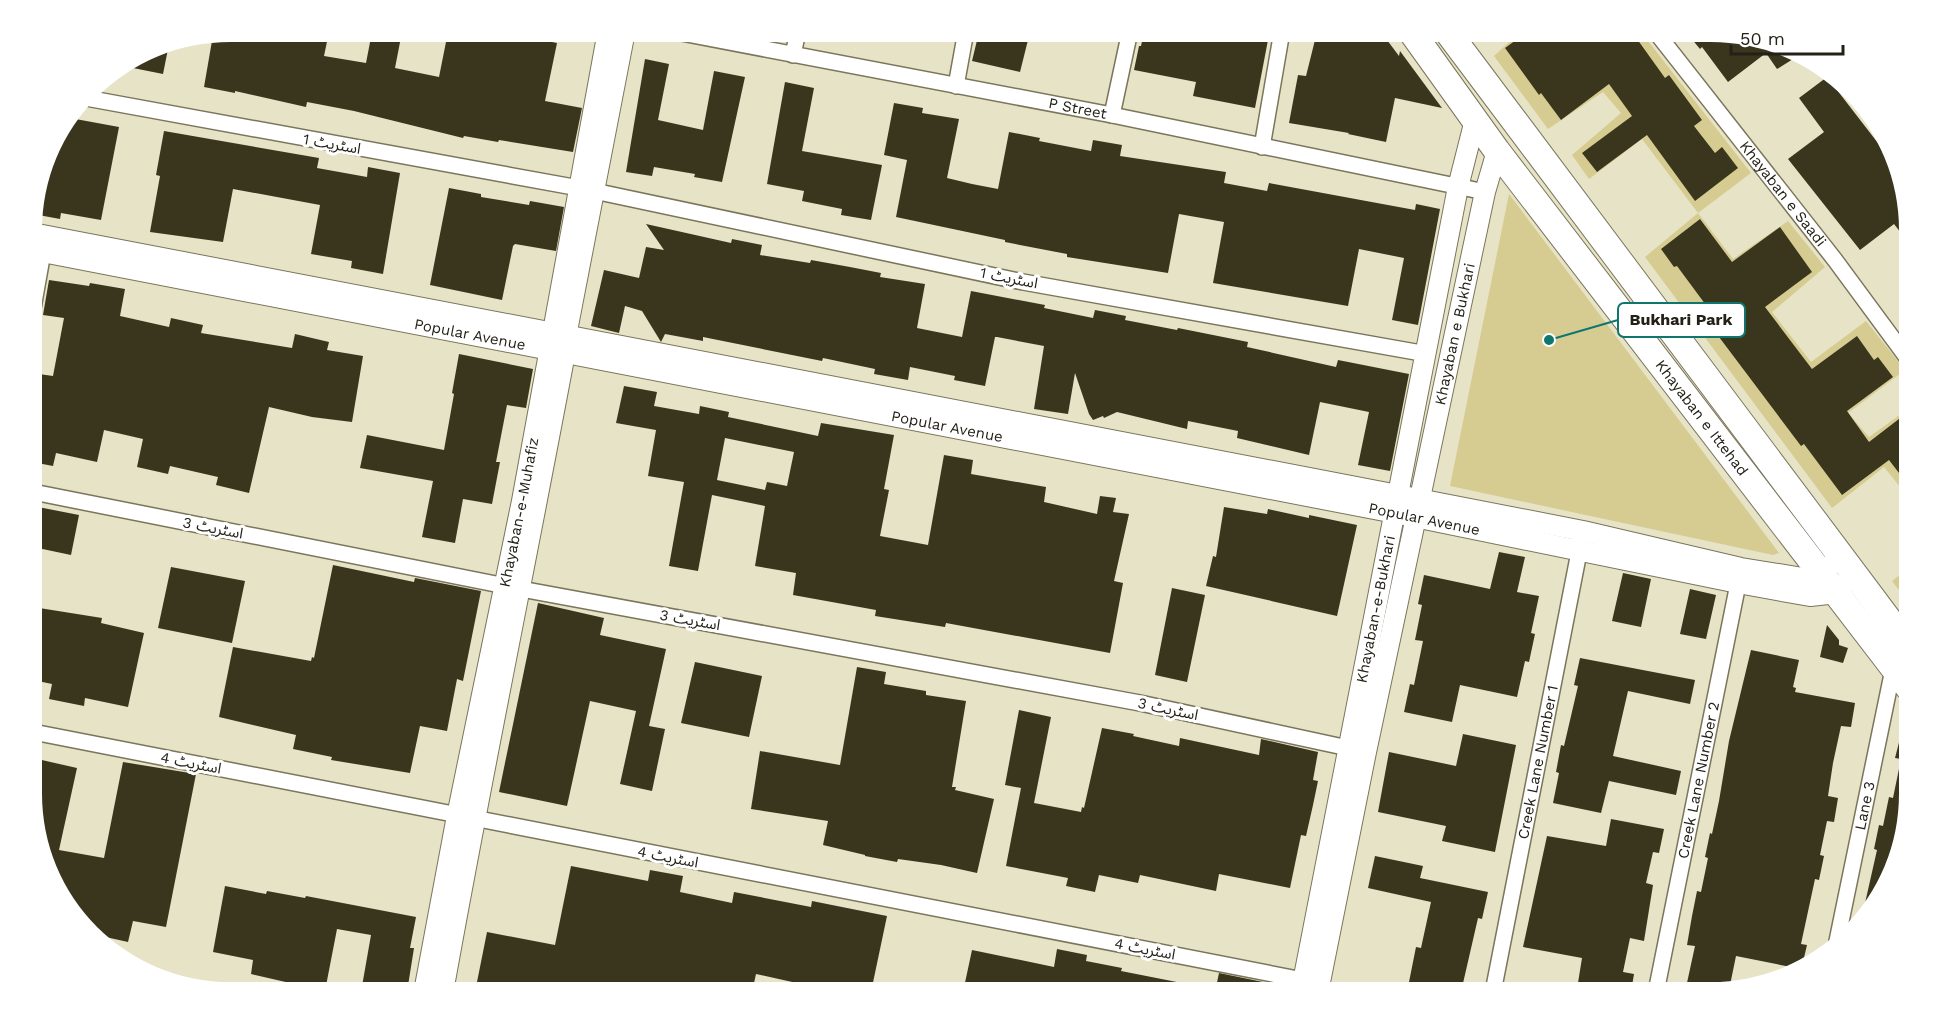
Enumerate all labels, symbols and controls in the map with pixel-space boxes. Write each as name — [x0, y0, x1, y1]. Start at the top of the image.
scale bar — [1731, 18, 1844, 56]
text: 50 m — [1740, 28, 1785, 49]
street label: P Street — [1047, 94, 1109, 123]
street label: اسٹریٹ 1 — [302, 130, 362, 158]
street label: Khayaban e Saadi — [1736, 137, 1830, 250]
street label: Khayaban e Bukhari — [1431, 261, 1479, 407]
street label: اسٹریٹ 1 — [979, 264, 1039, 292]
callout: Bukhari Park — [1618, 303, 1745, 337]
text: Bukhari Park — [1630, 310, 1732, 329]
street label: Popular Avenue — [413, 315, 527, 354]
street label: Khayaban e Ittehad — [1652, 356, 1752, 479]
street label: Popular Avenue — [890, 407, 1004, 446]
street label: Khayaban-e-Muhafiz — [495, 436, 542, 589]
street label: Popular Avenue — [1367, 499, 1482, 539]
street label: اسٹریٹ 3 — [181, 513, 245, 543]
street label: Khayaban-e-Bukhari — [1352, 534, 1399, 685]
street label: اسٹریٹ 3 — [658, 606, 722, 634]
street label: Creek Lane Number 1 — [1514, 684, 1562, 841]
street label: اسٹریٹ 3 — [1136, 694, 1200, 724]
street label: Creek Lane Number 2 — [1674, 700, 1723, 860]
street label: اسٹریٹ 4 — [159, 748, 223, 778]
street label: Lane 3 — [1851, 780, 1879, 832]
street label: اسٹریٹ 4 — [636, 842, 700, 872]
street label: اسٹریٹ 4 — [1113, 934, 1177, 964]

